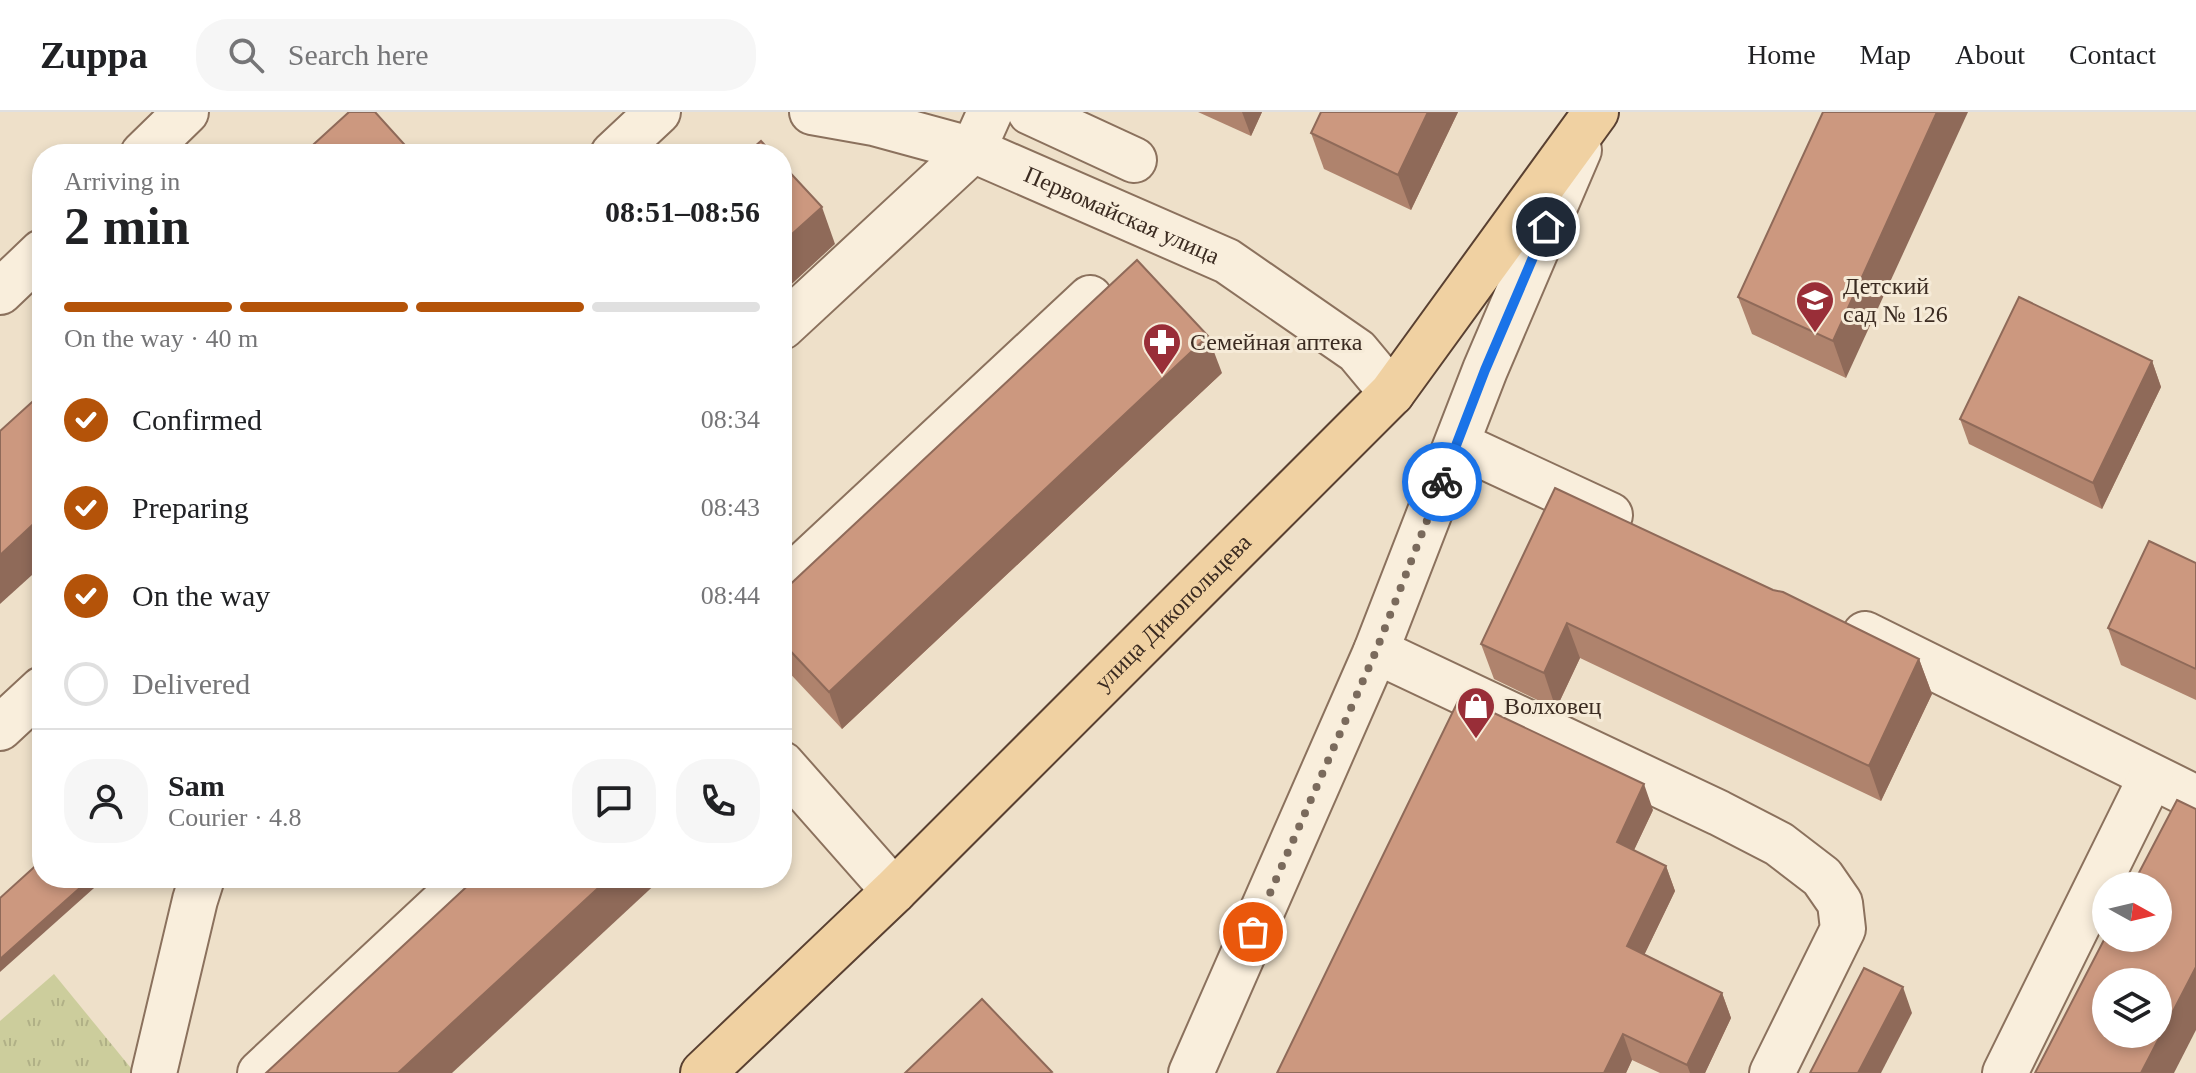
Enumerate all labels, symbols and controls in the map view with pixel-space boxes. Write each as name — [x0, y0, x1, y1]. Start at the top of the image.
search box — [196, 19, 756, 91]
icon: search — [224, 33, 268, 77]
text: Zuppa — [40, 34, 148, 76]
text: Search here — [288, 38, 429, 71]
text: Home — [1747, 39, 1816, 70]
text: Map — [1860, 39, 1911, 70]
text: About — [1955, 39, 2025, 70]
text: Contact — [2069, 39, 2156, 70]
street label: Первомайская улица — [1020, 161, 1224, 269]
text: Arriving in — [64, 167, 180, 196]
pin — [1512, 193, 1580, 261]
text: 08:51–08:56 — [605, 195, 760, 228]
text: 2 min — [64, 198, 190, 255]
icon: home — [1524, 205, 1568, 249]
place label: Детский сад № 126 — [1843, 273, 1948, 327]
school or university icon: Детский сад № 126 — [1794, 279, 1836, 334]
pharmacy icon: Семейная аптека — [1141, 321, 1183, 376]
text: On the way · 40 m — [64, 324, 258, 353]
place label: Семейная аптека — [1190, 329, 1363, 355]
icon: check — [64, 398, 108, 442]
text: Confirmed — [132, 403, 262, 436]
text: 08:34 — [701, 405, 760, 434]
courier — [1402, 442, 1482, 522]
icon: bike — [1420, 460, 1464, 504]
icon: check — [64, 486, 108, 530]
text: Preparing — [132, 491, 249, 524]
text: 08:43 — [701, 493, 760, 522]
street label: улица Дикопольцева — [1089, 529, 1256, 696]
icon: check — [64, 574, 108, 618]
text: On the way — [132, 579, 270, 612]
text: 08:44 — [701, 581, 760, 610]
text: Delivered — [132, 667, 250, 700]
shop icon: Волховец — [1455, 685, 1497, 740]
place label: Волховец — [1504, 693, 1602, 719]
button: person — [64, 759, 148, 843]
button: chat — [572, 759, 656, 843]
button: phone — [676, 759, 760, 843]
text: Sam — [168, 769, 225, 802]
text: Courier · 4.8 — [168, 803, 302, 832]
north arrow — [2092, 872, 2172, 952]
map controls — [2092, 872, 2172, 1048]
pin — [1219, 898, 1287, 966]
icon: bag — [1231, 910, 1275, 954]
button: layers — [2092, 968, 2172, 1048]

